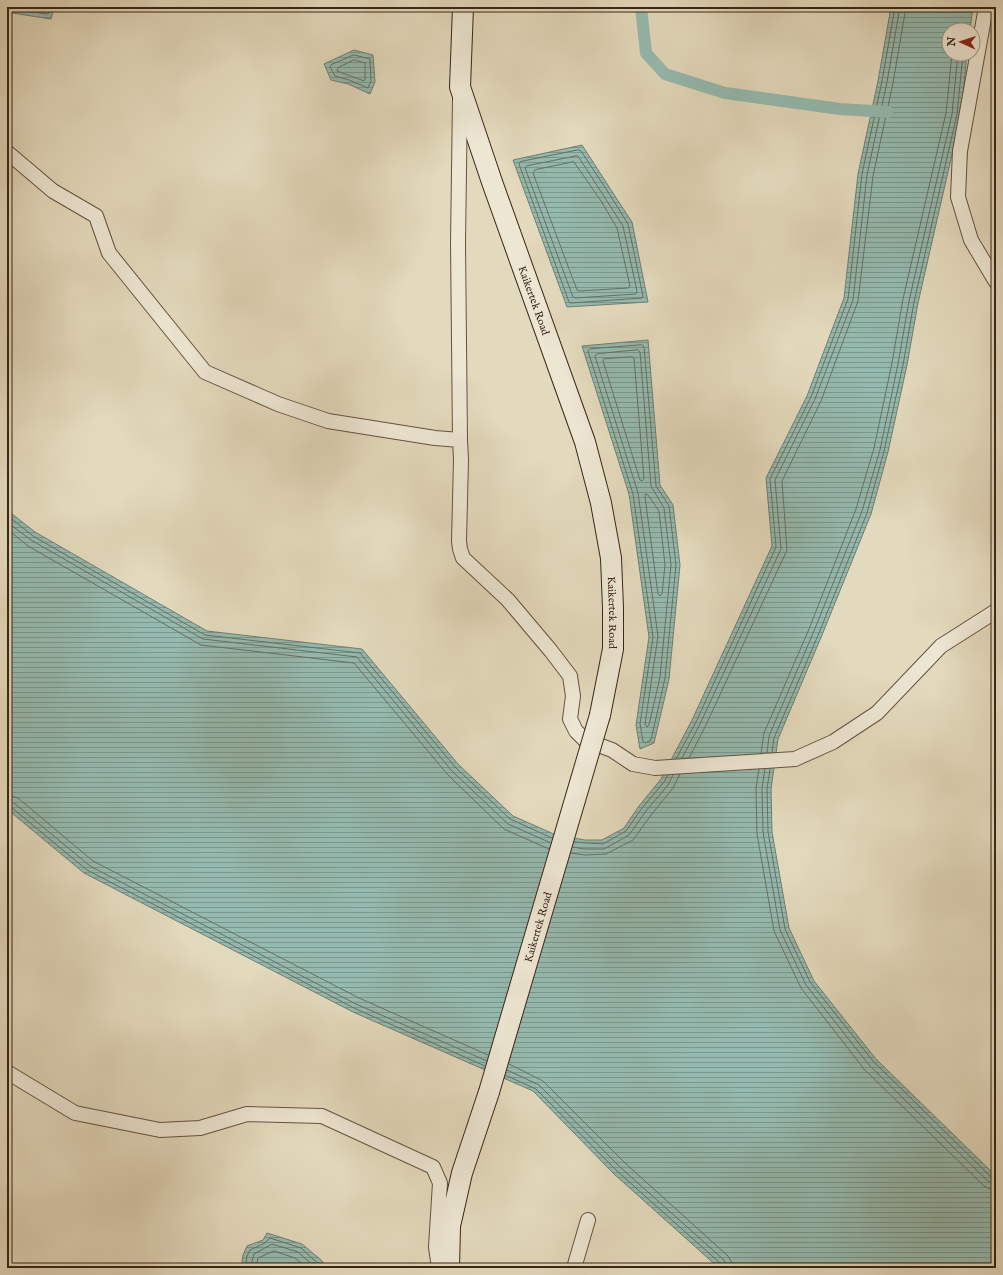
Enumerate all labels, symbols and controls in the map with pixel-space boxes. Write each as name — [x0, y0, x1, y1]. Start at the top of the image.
north arrow — [941, 22, 981, 62]
text: N — [945, 36, 959, 48]
street label: Kaikertek Road — [515, 264, 552, 337]
street label: Kaikertek Road — [604, 576, 619, 649]
street label: Kaikertek Road — [522, 890, 556, 964]

